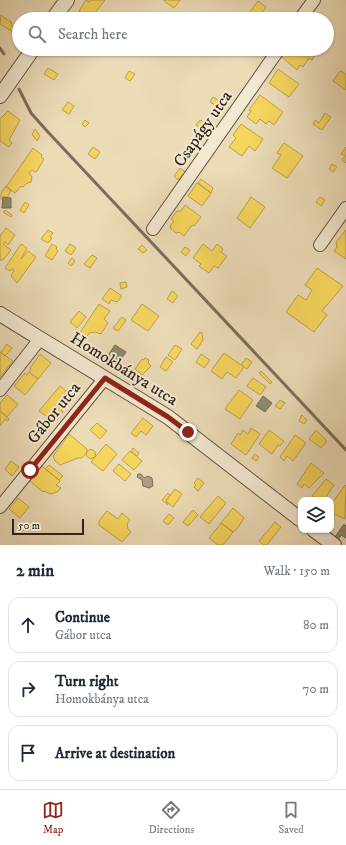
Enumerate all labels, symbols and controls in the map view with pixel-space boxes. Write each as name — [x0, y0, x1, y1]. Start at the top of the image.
search box — [12, 12, 334, 56]
icon: search — [26, 23, 48, 45]
text: Search here — [58, 25, 127, 44]
street label: Csapágy utca — [169, 86, 238, 171]
street label: Homokbánya utca — [66, 327, 182, 411]
street label: Gábor utca — [22, 377, 86, 448]
route end — [179, 423, 197, 441]
route start — [21, 461, 39, 479]
map controls — [298, 497, 334, 533]
button: layers — [298, 497, 334, 533]
scale bar — [12, 517, 84, 536]
text: 50 m — [18, 519, 40, 533]
text: 2 min — [16, 560, 54, 582]
text: Walk · 150 m — [264, 563, 330, 579]
text: Continue — [55, 608, 110, 627]
icon: ahead — [17, 614, 39, 636]
text: 80 m — [303, 617, 329, 633]
text: Gábor utca — [55, 627, 111, 643]
text: Turn right — [55, 672, 118, 691]
icon: right — [17, 678, 39, 700]
text: 70 m — [303, 681, 329, 697]
text: Homokbánya utca — [55, 691, 149, 707]
icon: arrive — [17, 742, 39, 764]
text: Arrive at destination — [55, 744, 175, 763]
tab: Map — [42, 799, 64, 837]
tab: Directions — [149, 799, 194, 837]
tab: Saved — [279, 799, 304, 837]

